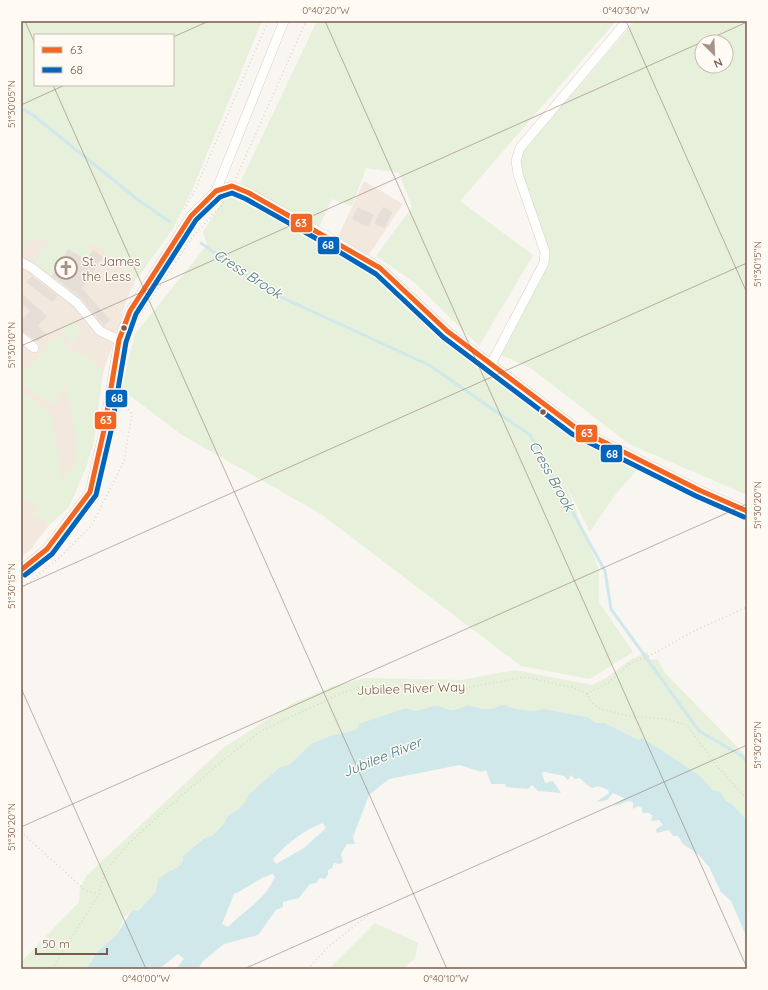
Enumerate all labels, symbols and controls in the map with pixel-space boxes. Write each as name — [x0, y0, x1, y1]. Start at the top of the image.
text: 0°40'20"W — [302, 4, 350, 17]
text: 0°40'30"W — [602, 4, 650, 17]
legend — [34, 34, 174, 86]
north arrow — [694, 34, 734, 74]
text: 63 — [70, 42, 83, 57]
text: N — [712, 55, 725, 71]
text: 68 — [70, 62, 83, 77]
text: 51°30'05"N — [5, 80, 18, 128]
line badge: 63 — [290, 213, 313, 233]
text: 63 — [295, 216, 307, 230]
line badge: 68 — [317, 236, 340, 255]
text: 68 — [322, 238, 334, 252]
text: 51°30'15"N — [751, 241, 764, 287]
water label: Cress Brook — [211, 245, 287, 304]
place label: St. James the Less — [82, 253, 140, 284]
church icon: St. James the Less — [53, 255, 79, 281]
text: 51°30'10"N — [5, 322, 18, 368]
unlabelled marker — [119, 323, 129, 333]
line badge: 68 — [105, 389, 128, 408]
text: 68 — [111, 391, 123, 405]
unlabelled marker — [538, 407, 548, 417]
line badge: 63 — [94, 411, 117, 430]
text: 63 — [100, 413, 112, 427]
line badge: 63 — [575, 424, 598, 443]
text: 63 — [581, 426, 593, 440]
water label: Cress Brook — [525, 438, 579, 516]
line badge: 68 — [600, 444, 623, 463]
text: 68 — [606, 447, 618, 461]
text: 51°30'20"N — [751, 481, 764, 529]
text: 51°30'15"N — [5, 563, 18, 609]
street label: Jubilee River Way — [357, 678, 465, 698]
text: 51°30'25"N — [751, 721, 764, 769]
water label: Jubilee River — [340, 732, 425, 781]
text: 51°30'20"N — [5, 803, 18, 851]
scale bar — [36, 930, 107, 956]
text: 50 m — [42, 936, 70, 951]
text: 0°40'00"W — [122, 972, 170, 985]
text: 0°40'10"W — [423, 972, 469, 985]

